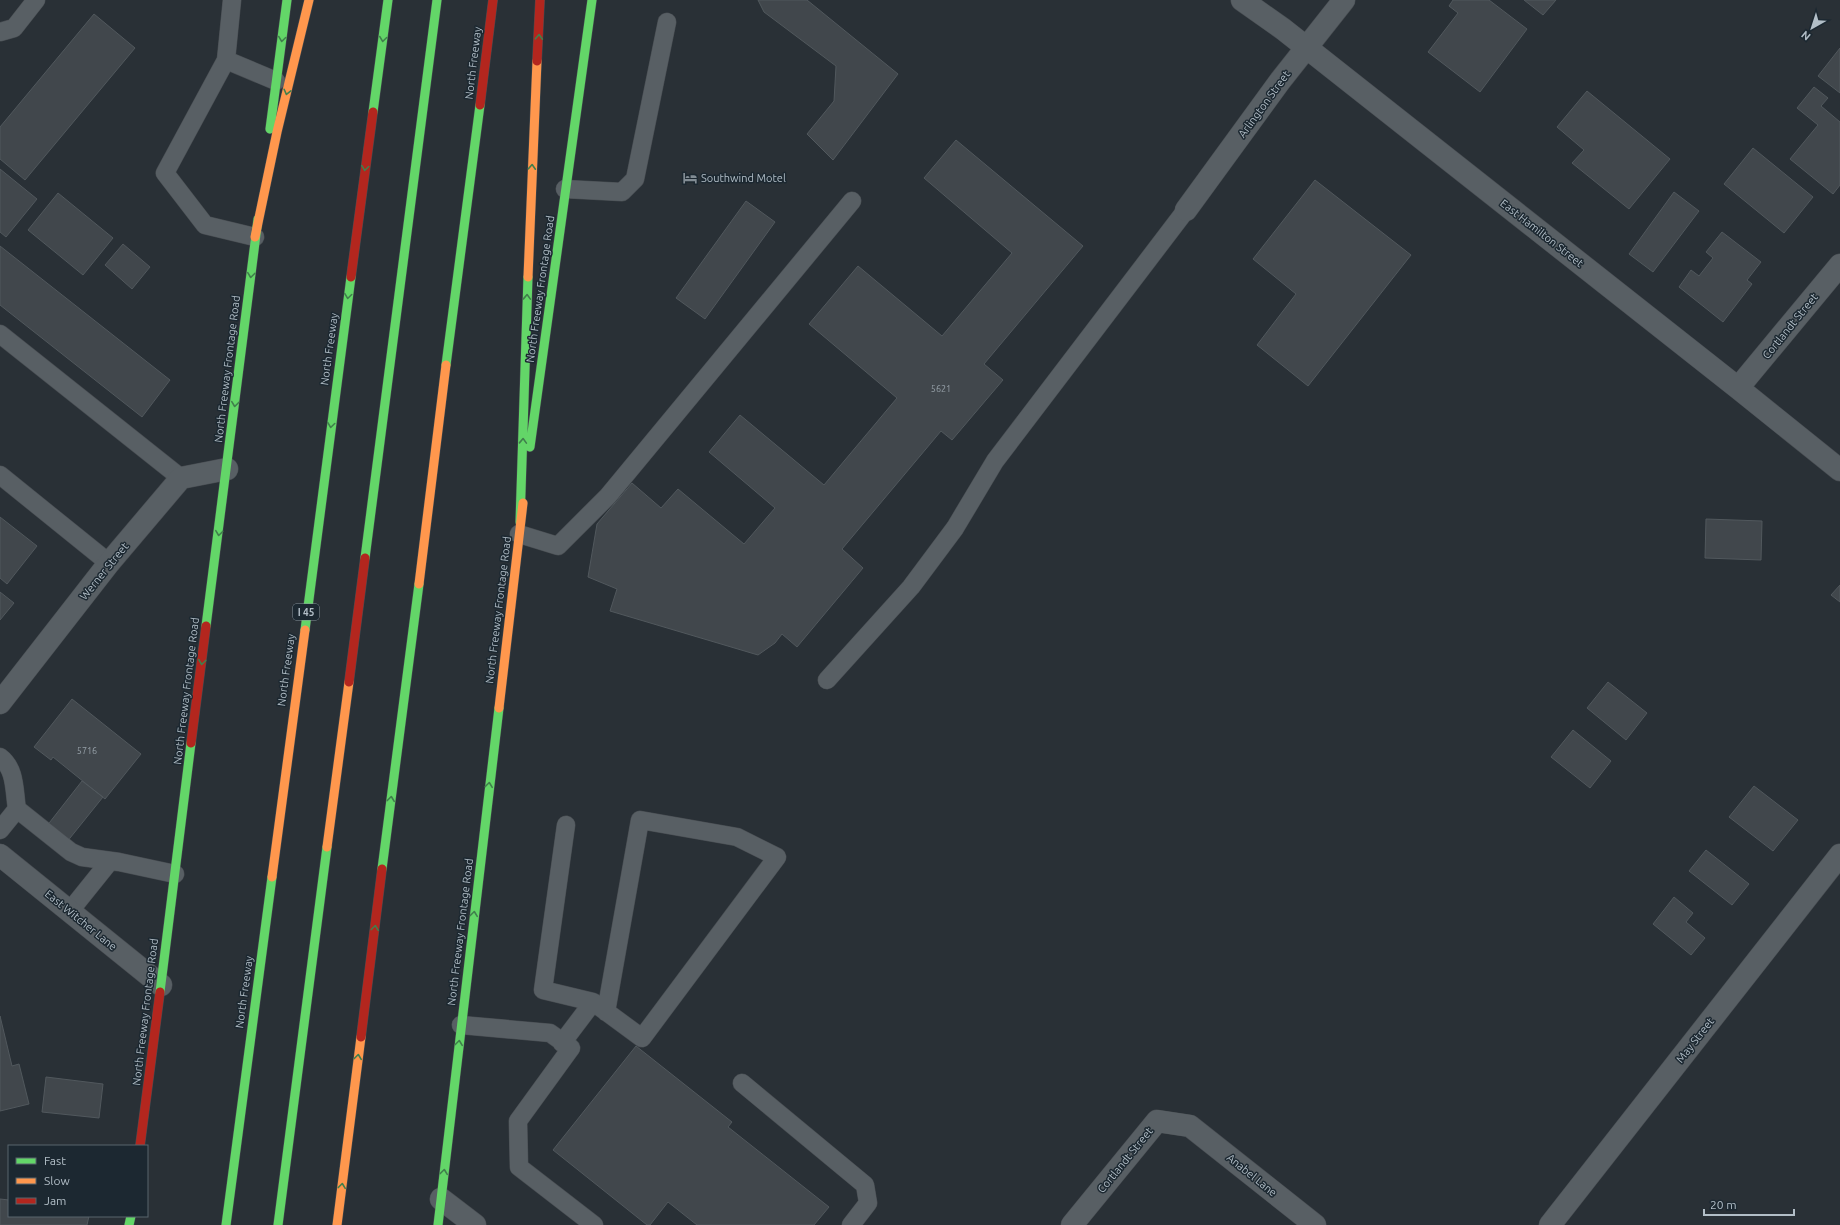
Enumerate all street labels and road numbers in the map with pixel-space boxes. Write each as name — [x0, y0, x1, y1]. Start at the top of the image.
street label: North Freeway — [463, 25, 483, 100]
street label: Arlington Street — [1236, 68, 1293, 140]
street label: East Hamilton Street — [1498, 197, 1586, 270]
street label: North Freeway Frontage Road — [524, 215, 556, 363]
street label: Cortlandt Street — [1760, 290, 1820, 361]
street label: North Freeway Frontage Road — [212, 295, 242, 443]
street label: North Freeway — [318, 311, 340, 386]
street label: North Freeway Frontage Road — [483, 536, 513, 684]
street label: Werner Street — [77, 540, 131, 602]
road number: I 45 — [293, 604, 319, 620]
street label: North Freeway Frontage Road — [171, 617, 201, 765]
street label: North Freeway — [275, 632, 297, 707]
street label: North Freeway Frontage Road — [445, 858, 475, 1006]
street label: East Witcher Lane — [43, 887, 119, 953]
street label: North Freeway Frontage Road — [130, 938, 160, 1086]
street label: North Freeway — [233, 954, 255, 1029]
street label: May Street — [1674, 1015, 1717, 1065]
street label: Cortlandt Street — [1095, 1124, 1155, 1195]
street label: Anabel Lane — [1225, 1151, 1279, 1199]

